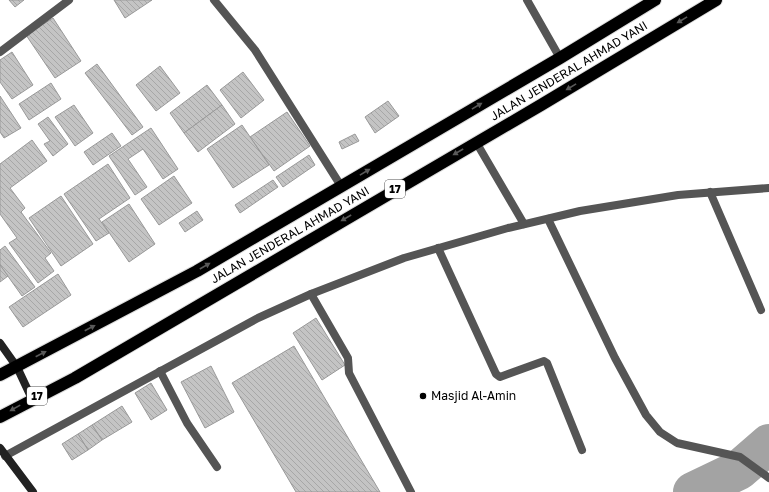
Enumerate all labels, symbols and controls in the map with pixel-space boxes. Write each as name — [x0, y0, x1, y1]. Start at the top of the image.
one-way arrow — [677, 16, 687, 24]
street label: JALAN JENDERAL AHMAD YANI — [487, 18, 650, 124]
one-way arrow — [566, 83, 576, 91]
one-way arrow — [471, 103, 483, 110]
one-way arrow — [452, 149, 464, 156]
one-way arrow — [359, 169, 371, 176]
road number: 17 — [385, 180, 405, 198]
street label: JALAN JENDERAL AHMAD YANI — [208, 183, 372, 286]
one-way arrow — [340, 215, 352, 222]
one-way arrow — [199, 263, 211, 270]
one-way arrow — [85, 325, 96, 331]
one-way arrow — [35, 351, 46, 358]
road number: 17 — [27, 387, 47, 405]
place label: Masjid Al-Amin — [431, 388, 516, 403]
marker: Masjid Al-Amin — [418, 391, 428, 401]
one-way arrow — [9, 405, 21, 411]

